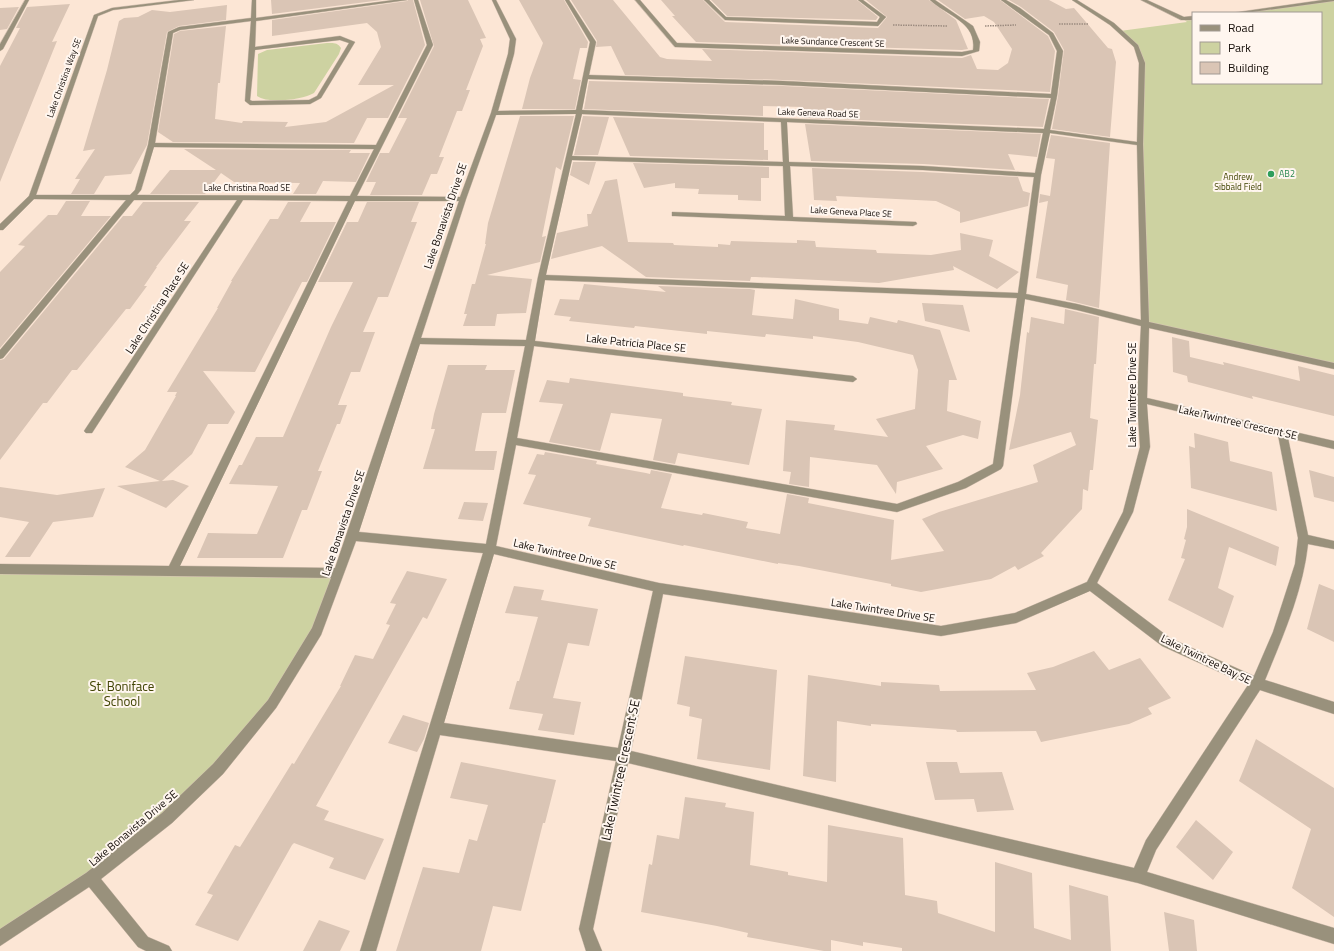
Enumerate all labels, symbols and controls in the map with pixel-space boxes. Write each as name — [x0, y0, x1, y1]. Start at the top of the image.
legend — [1192, 12, 1322, 84]
text: Road — [1228, 18, 1254, 37]
street label: Lake Sundance Crescent SE — [781, 33, 885, 50]
street label: Lake Christina Way SE — [43, 36, 84, 119]
text: Park — [1228, 38, 1251, 57]
text: Building — [1228, 58, 1269, 77]
street label: Lake Geneva Road SE — [777, 105, 859, 120]
street label: Lake Bonavista Drive SE — [419, 161, 471, 271]
place label: AB2 — [1279, 167, 1295, 180]
marker: AB2 — [1266, 169, 1276, 179]
park label: Andrew Sibbald Field — [1214, 170, 1262, 193]
street label: Lake Christina Road SE — [204, 181, 290, 194]
street label: Lake Geneva Place SE — [810, 203, 892, 220]
street label: Lake Christina Place SE — [121, 259, 193, 357]
street label: Lake Patricia Place SE — [585, 330, 687, 356]
street label: Lake Twintree Drive SE — [1124, 342, 1140, 448]
street label: Lake Twintree Crescent SE — [1177, 401, 1299, 443]
street label: Lake Bonavista Drive SE — [317, 468, 369, 578]
street label: Lake Twintree Drive SE — [512, 534, 618, 574]
street label: Lake Twintree Drive SE — [830, 594, 936, 626]
street label: Lake Twintree Bay SE — [1158, 630, 1254, 688]
park label: St. Boniface School — [90, 676, 154, 711]
street label: Lake Twintree Crescent SE — [595, 698, 645, 842]
street label: Lake Bonavista Drive SE — [85, 786, 181, 870]

